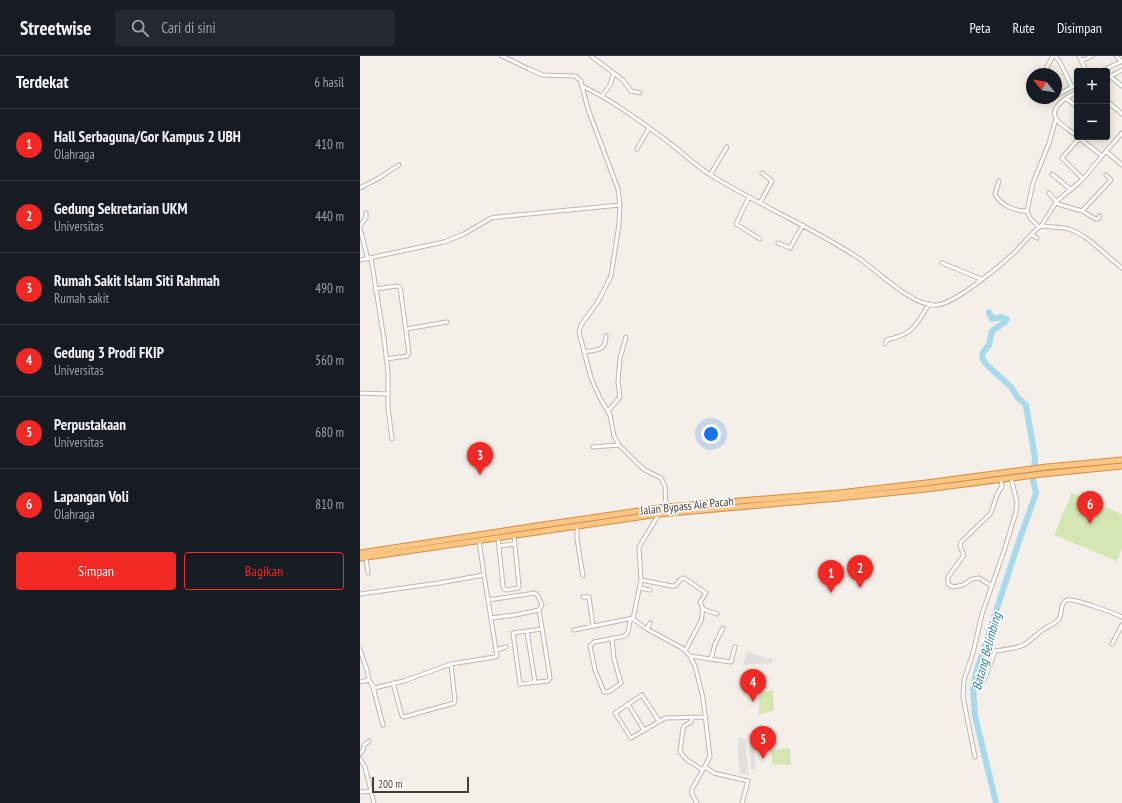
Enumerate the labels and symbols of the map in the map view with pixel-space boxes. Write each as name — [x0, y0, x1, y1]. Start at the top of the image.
north arrow — [1026, 68, 1062, 104]
your location — [701, 424, 721, 444]
pin: 3 — [467, 442, 493, 475]
pin: 6 — [1077, 491, 1103, 524]
street label: Jalan Bypass Aie Pacah — [639, 493, 734, 518]
pin: 2 — [847, 555, 873, 588]
pin: 1 — [818, 560, 844, 593]
water label: Batang Belimbing — [968, 609, 1005, 692]
pin: 4 — [740, 669, 766, 702]
pin: 5 — [750, 726, 776, 759]
scale bar — [372, 775, 469, 794]

